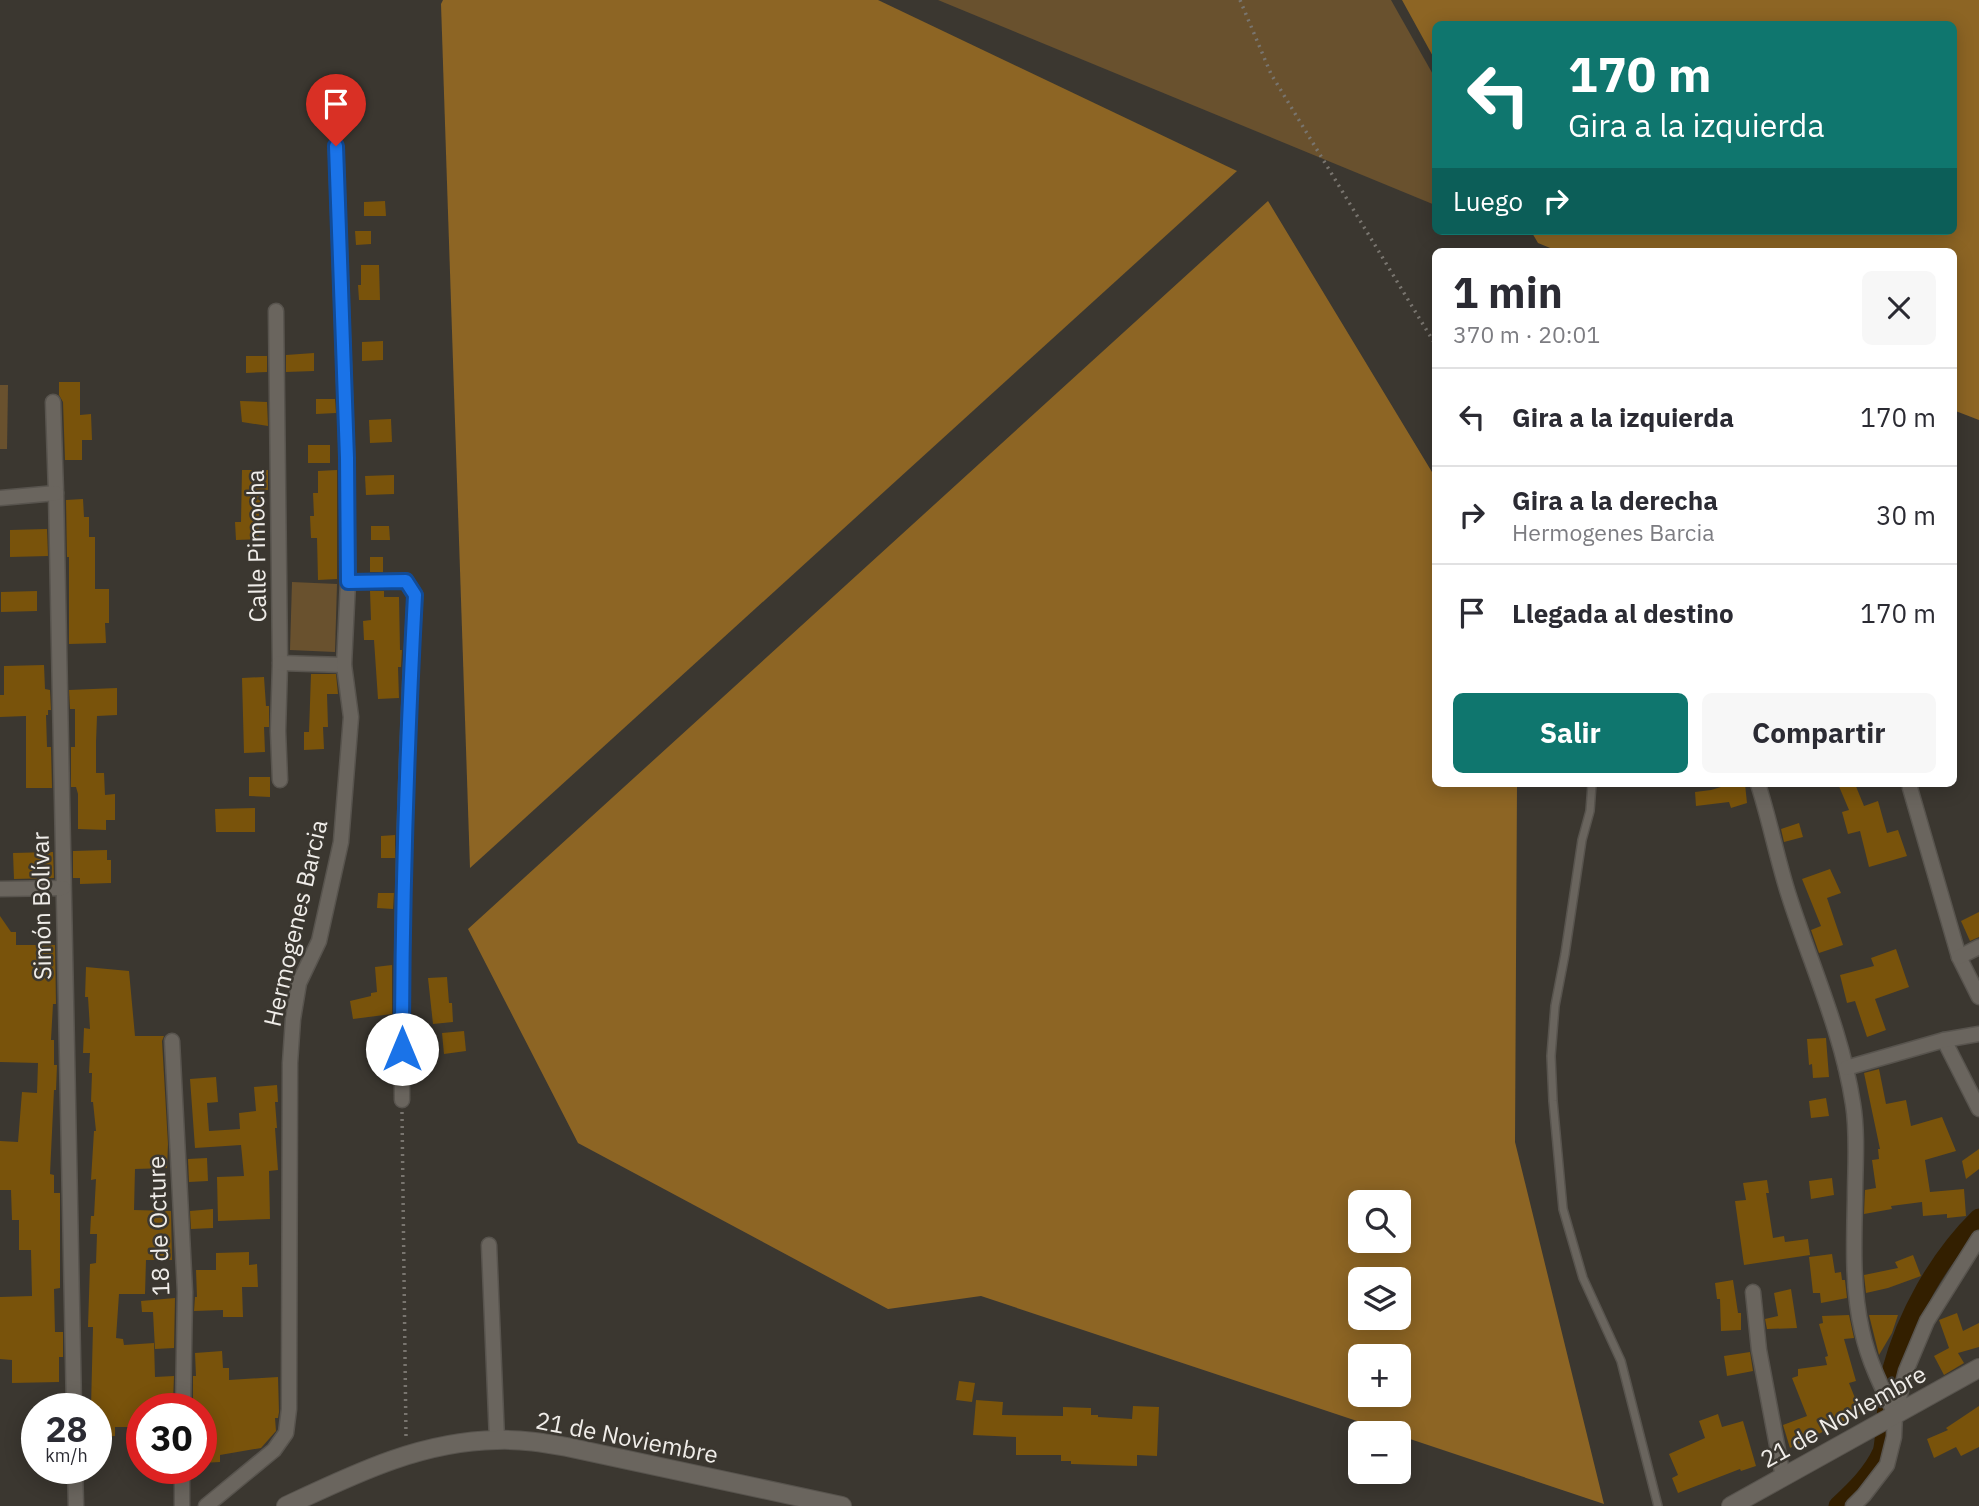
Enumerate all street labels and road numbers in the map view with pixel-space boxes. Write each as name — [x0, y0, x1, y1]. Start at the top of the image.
street label: Calle Pimocha — [239, 469, 273, 623]
street label: Hermogenes Barcia — [256, 816, 334, 1030]
street label: Simón Bolívar — [24, 831, 58, 981]
street label: 18 de Octure — [140, 1155, 176, 1297]
street label: 21 de Noviembre — [1754, 1357, 1932, 1475]
street label: 21 de Noviembre — [533, 1404, 721, 1470]

